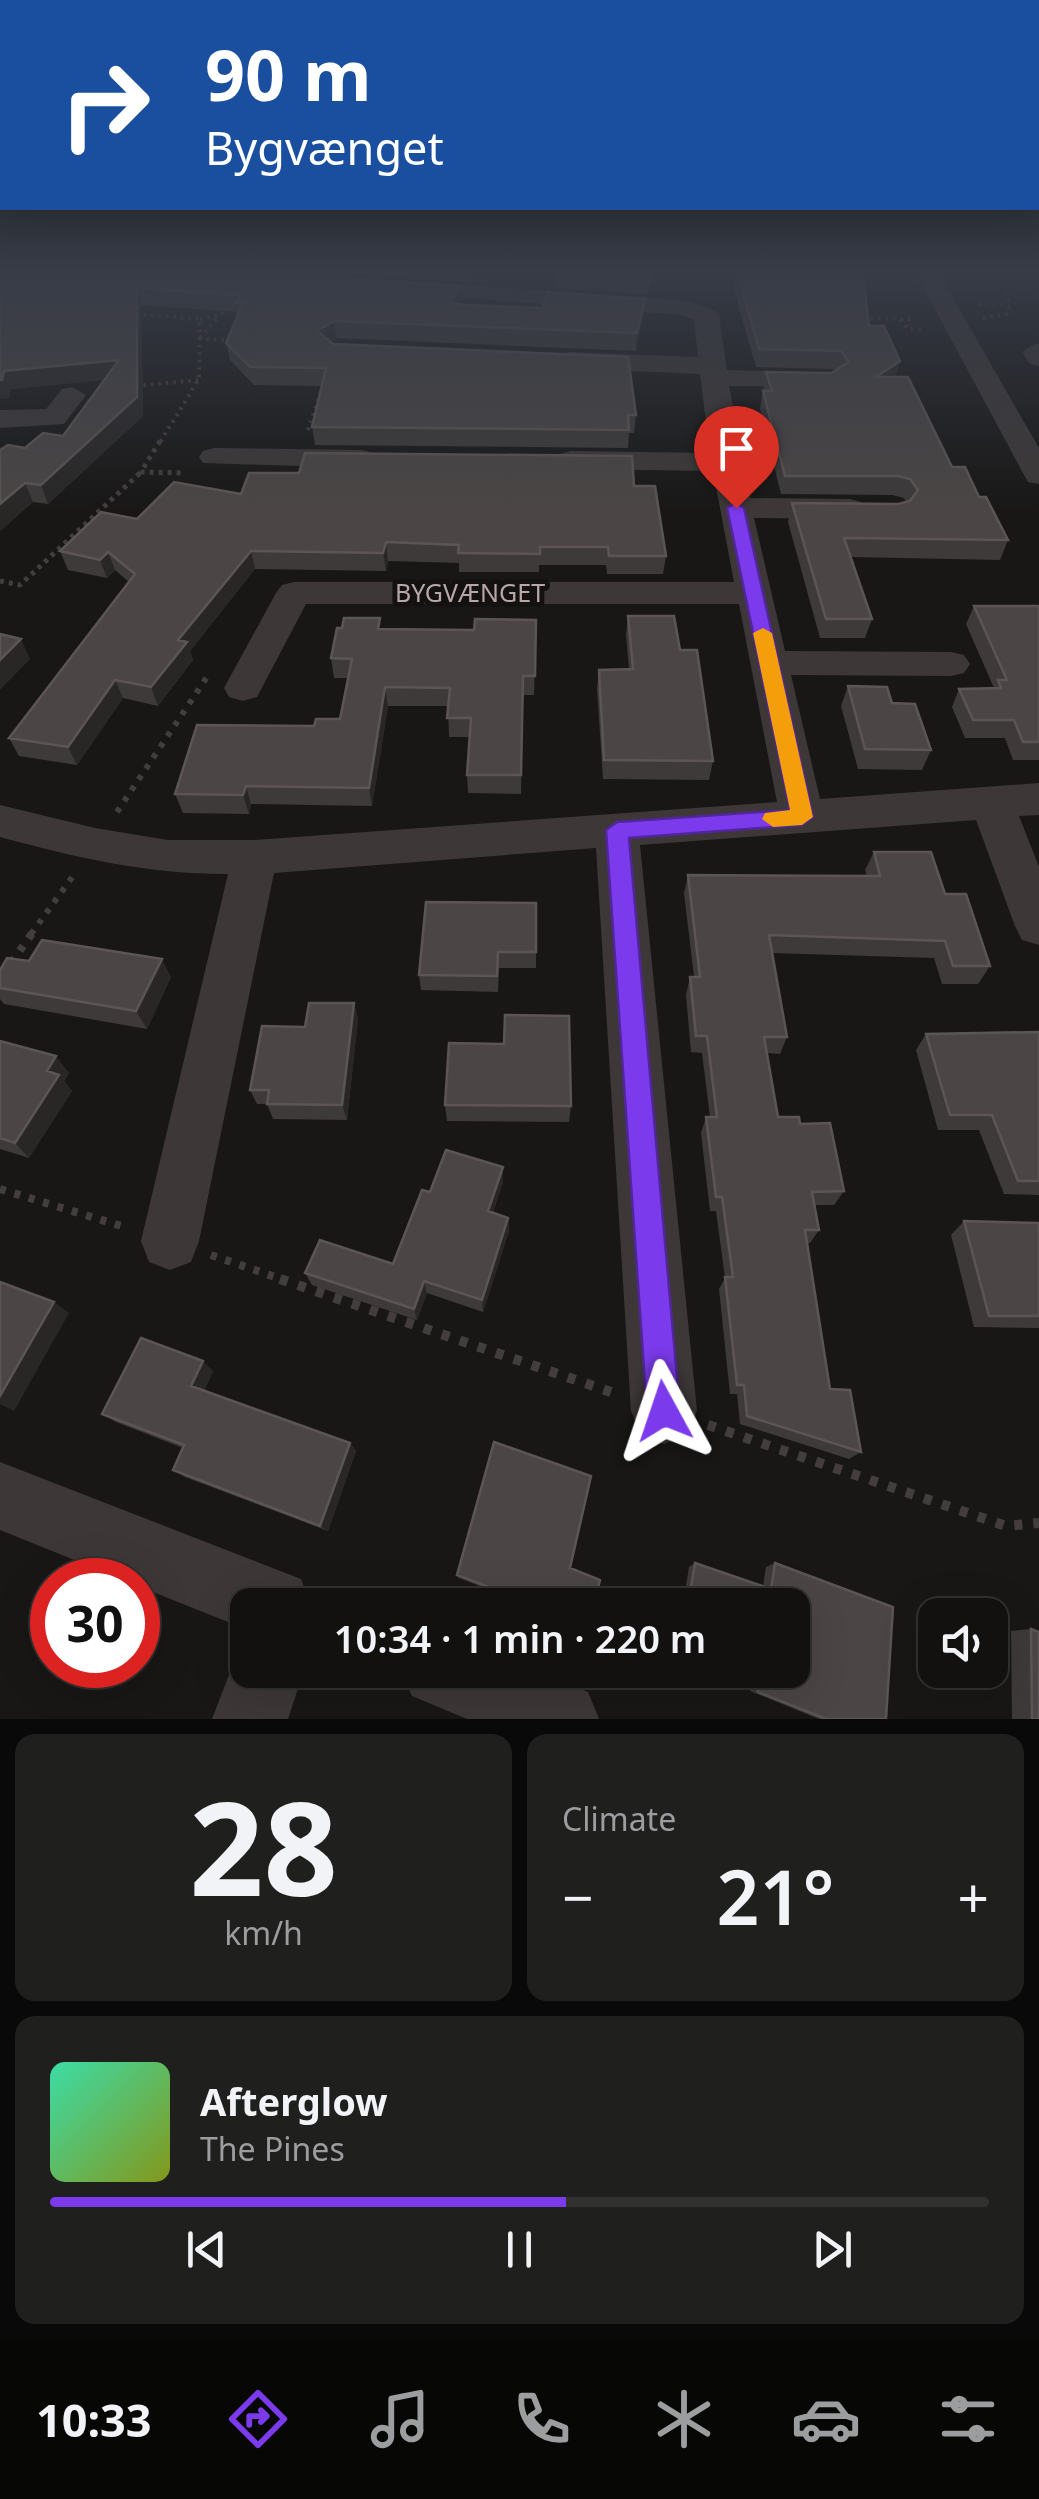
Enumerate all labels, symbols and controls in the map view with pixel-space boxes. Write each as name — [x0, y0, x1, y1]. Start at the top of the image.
text: 90 m — [205, 26, 372, 122]
icon: right — [40, 40, 170, 170]
text: Bygvænget — [205, 117, 444, 178]
pin — [694, 406, 779, 509]
icon: arrive — [709, 421, 764, 476]
street label: BYGVÆNGET — [395, 575, 545, 609]
position arrow — [612, 1359, 716, 1463]
speed limit sign: 30 — [30, 1558, 160, 1688]
map controls — [918, 1598, 1008, 1688]
button: sound — [918, 1598, 1008, 1688]
text: 10:34 · 1 min · 220 m — [334, 1612, 706, 1664]
text: 28 — [189, 1757, 338, 1934]
text: Climate — [562, 1797, 676, 1840]
text: 21° — [717, 1845, 834, 1947]
text: − — [562, 1859, 593, 1934]
text: + — [958, 1859, 989, 1934]
text: km/h — [224, 1911, 303, 1954]
text: Afterglow — [200, 2075, 388, 2127]
text: The Pines — [200, 2127, 345, 2170]
icon: previous — [179, 2222, 234, 2277]
icon: pause — [492, 2222, 547, 2277]
icon: next — [805, 2222, 860, 2277]
icon: directions — [223, 2384, 293, 2454]
icon: music — [365, 2384, 435, 2454]
icon: phone — [507, 2384, 577, 2454]
icon: climate — [649, 2384, 719, 2454]
icon: car — [791, 2384, 861, 2454]
icon: filters — [933, 2384, 1003, 2454]
text: 10:33 — [36, 2389, 152, 2450]

